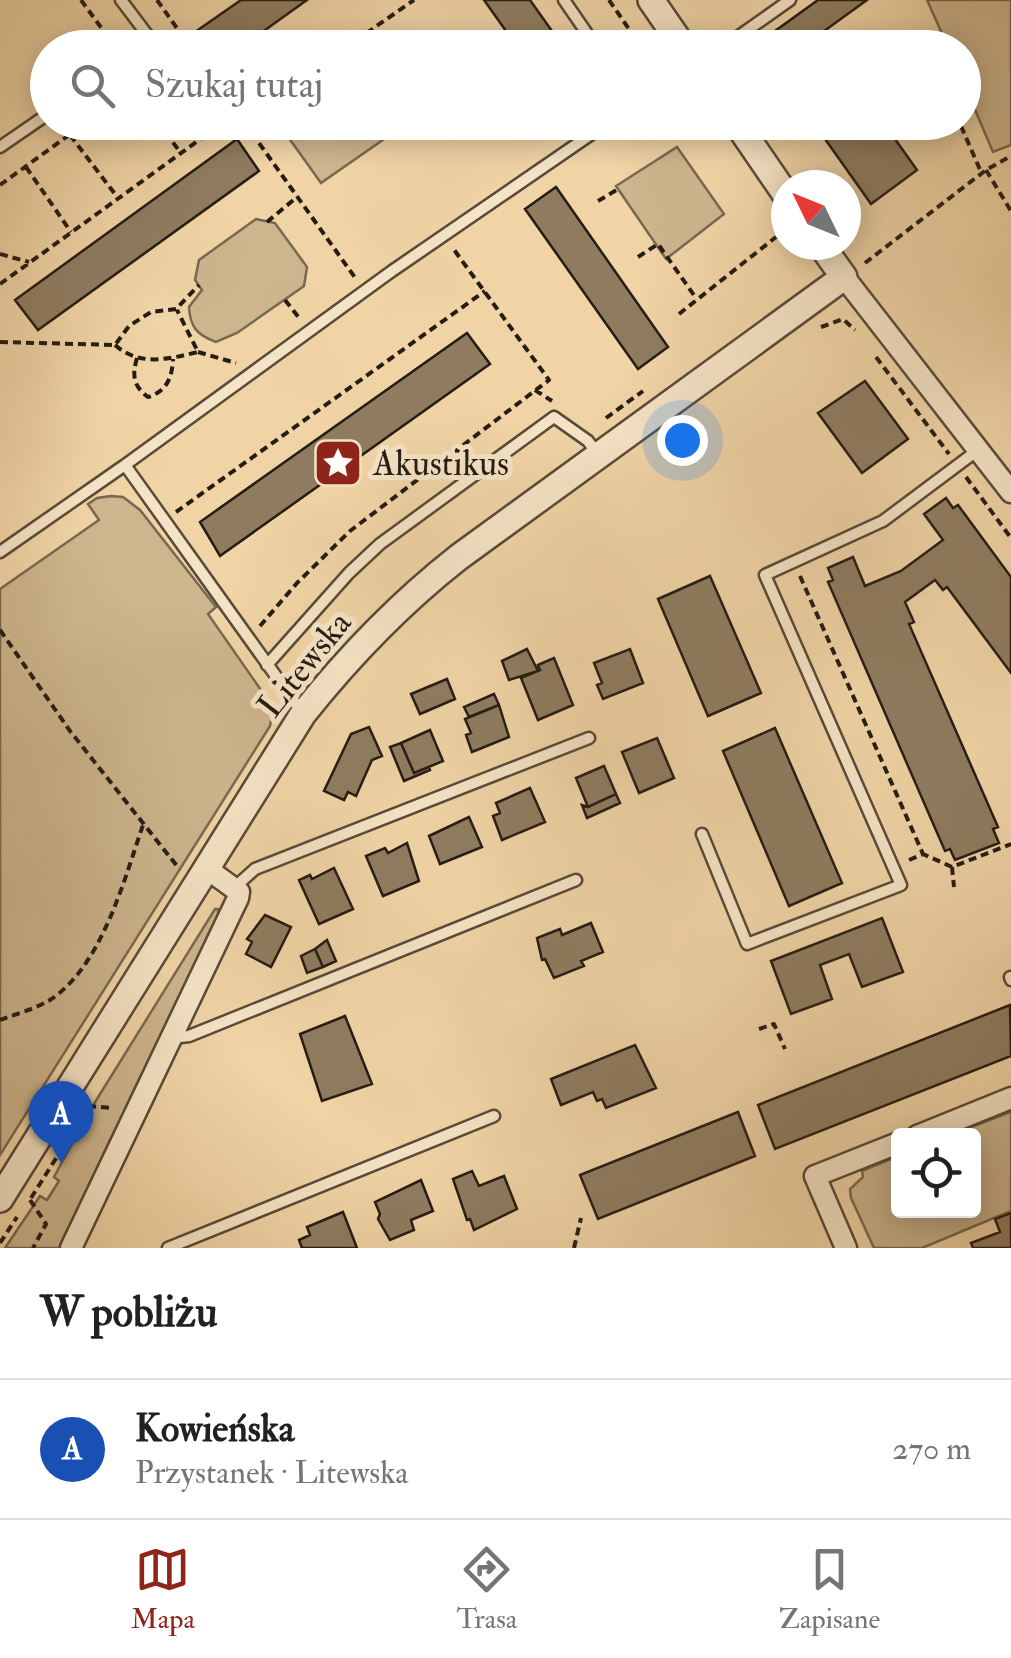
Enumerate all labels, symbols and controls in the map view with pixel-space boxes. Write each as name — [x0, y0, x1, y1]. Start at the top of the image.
search box — [30, 30, 981, 140]
icon: search — [65, 58, 120, 113]
text: Szukaj tutaj — [145, 61, 323, 109]
north arrow — [771, 170, 861, 260]
your location — [657, 415, 708, 466]
place icon: Akustikus — [312, 437, 364, 489]
place label: Akustikus — [372, 442, 509, 486]
street label: Litewska — [248, 602, 362, 727]
pin: A — [28, 1080, 94, 1163]
map controls — [891, 1128, 981, 1218]
button: locate — [891, 1128, 981, 1218]
text: W pobliżu — [40, 1287, 217, 1339]
text: Kowieńska — [135, 1405, 294, 1453]
text: A — [62, 1429, 83, 1469]
text: 270 m — [892, 1429, 971, 1469]
text: Przystanek · Litewska — [135, 1453, 409, 1493]
tab: Mapa — [131, 1542, 195, 1637]
tab: Trasa — [457, 1542, 517, 1637]
tab: Zapisane — [779, 1542, 880, 1637]

